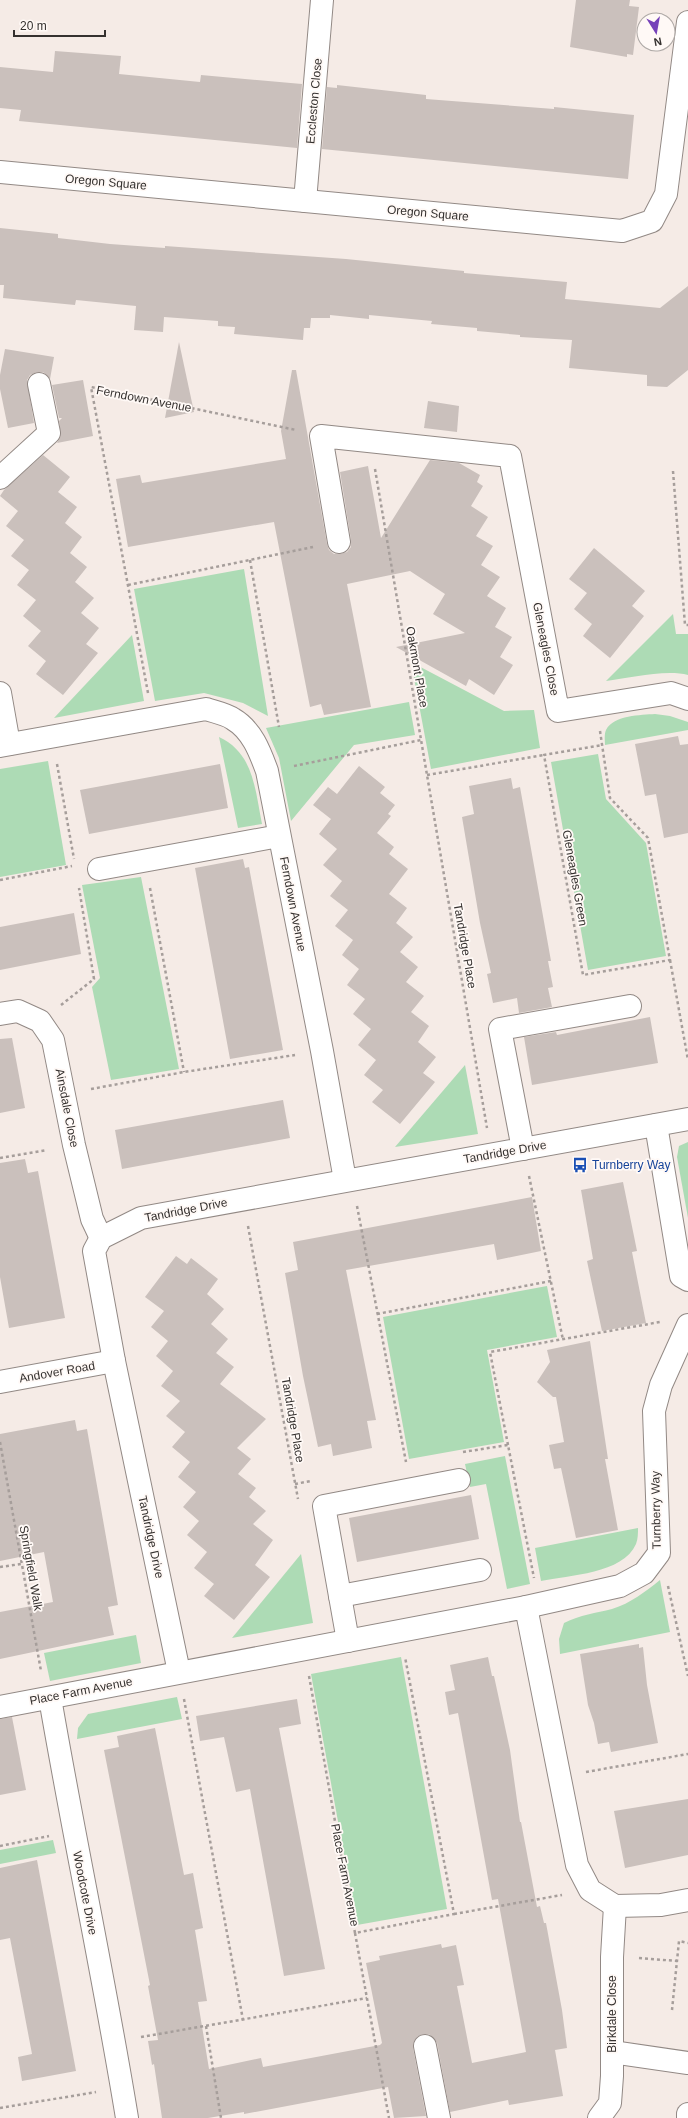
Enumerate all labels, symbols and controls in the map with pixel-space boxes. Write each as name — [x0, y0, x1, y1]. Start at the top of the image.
scale bar — [14, 12, 105, 38]
north arrow — [636, 12, 676, 52]
text: 20 m — [20, 19, 47, 33]
text: N — [653, 35, 663, 48]
street label: Eccleston Close — [303, 57, 325, 144]
street label: Oregon Square — [65, 171, 148, 193]
street label: Oregon Square — [387, 202, 470, 224]
street label: Ferndown Avenue — [95, 383, 193, 415]
street label: Gleneagles Close — [530, 601, 562, 697]
street label: Oakmont Place — [403, 625, 431, 709]
street label: Gleneagles Green — [560, 829, 590, 927]
street label: Ferndown Avenue — [277, 855, 309, 953]
street label: Tandridge Place — [451, 902, 479, 990]
street label: Ainsdale Close — [52, 1067, 82, 1149]
street label: Tandridge Drive — [462, 1138, 548, 1166]
bus stop icon: Turnberry Way — [571, 1156, 589, 1174]
place label: Turnberry Way — [592, 1158, 670, 1172]
street label: Tandridge Drive — [143, 1195, 229, 1225]
street label: Andover Road — [18, 1358, 96, 1386]
street label: Tandridge Place — [279, 1376, 307, 1464]
street label: Turnberry Way — [648, 1471, 664, 1549]
street label: Tandridge Drive — [135, 1494, 167, 1580]
street label: Springfield Walk — [17, 1524, 46, 1613]
street label: Place Farm Avenue — [28, 1674, 134, 1708]
street label: Place Farm Avenue — [328, 1822, 362, 1928]
street label: Woodcote Drive — [70, 1850, 100, 1936]
street label: Birkdale Close — [605, 1975, 619, 2053]

